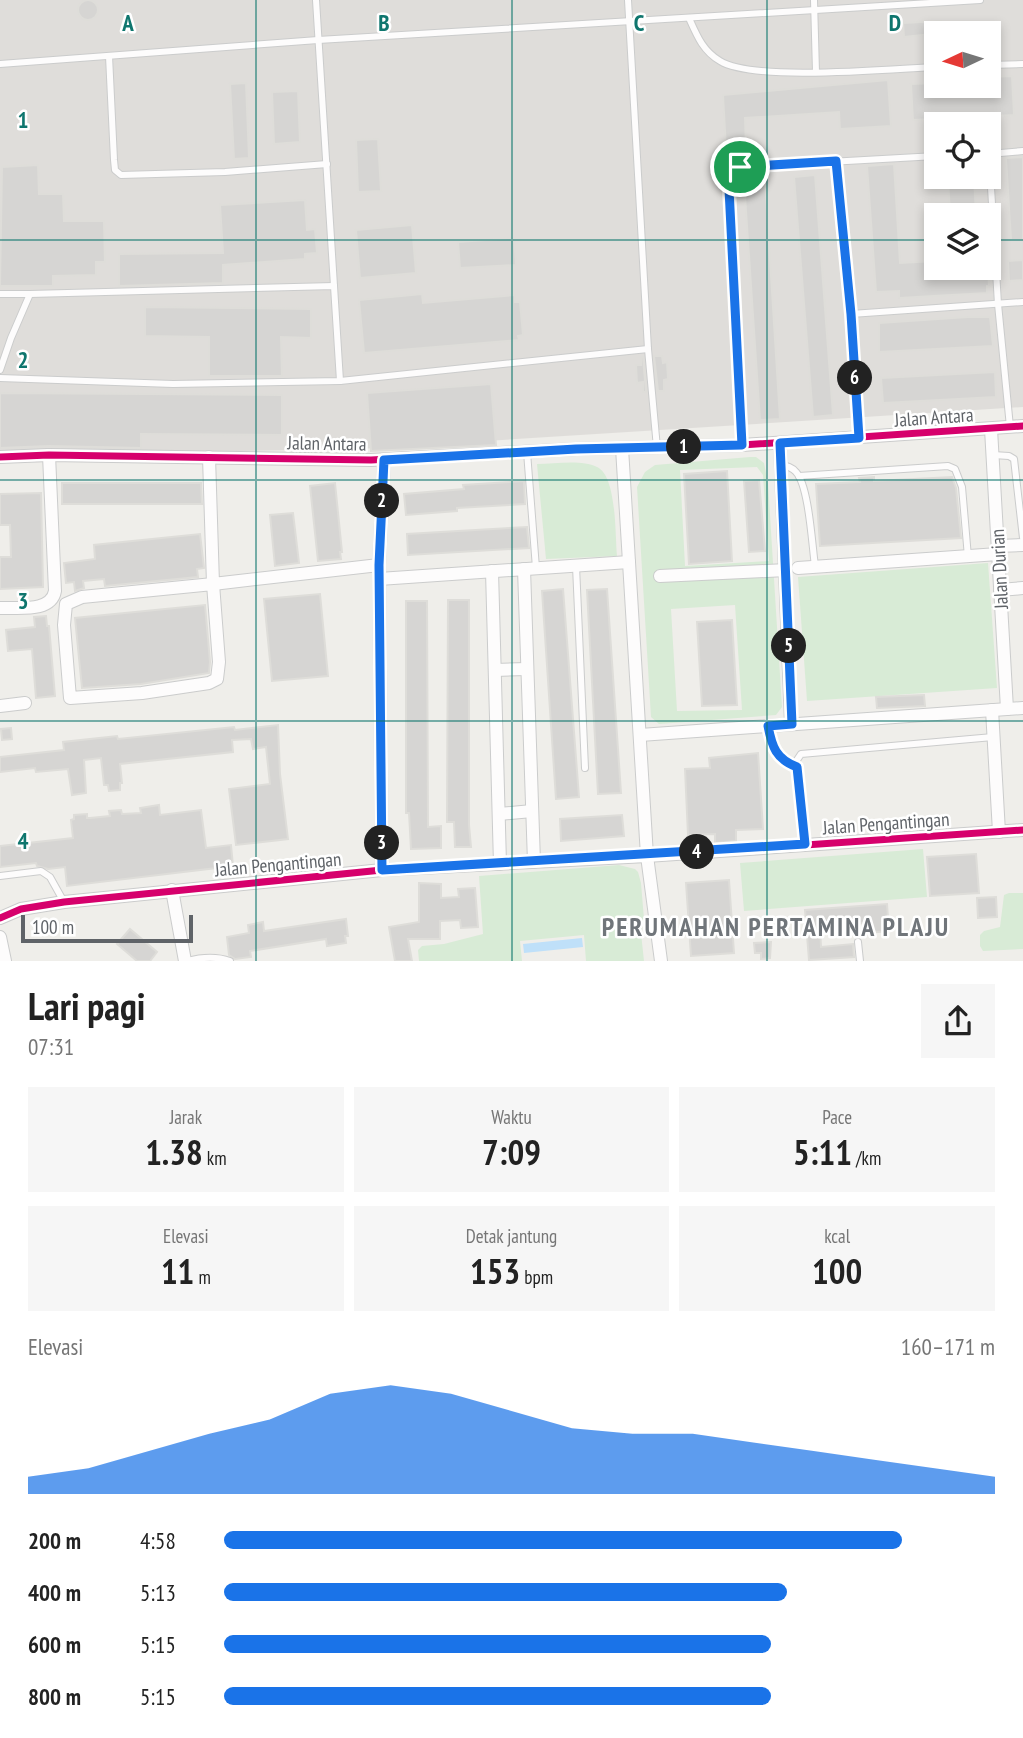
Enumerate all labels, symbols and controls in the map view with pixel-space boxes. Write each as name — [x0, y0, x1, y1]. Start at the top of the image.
text: A — [121, 8, 134, 37]
text: B — [378, 8, 390, 37]
text: C — [634, 8, 645, 37]
text: D — [889, 8, 901, 37]
north arrow — [924, 21, 1001, 98]
map controls — [924, 21, 1001, 280]
text: 1 — [18, 105, 29, 134]
button: locate — [924, 112, 1001, 189]
pin — [710, 137, 770, 197]
icon: arrive — [721, 148, 759, 186]
button: layers — [924, 203, 1001, 280]
text: 2 — [18, 345, 29, 374]
pin: 6 — [838, 360, 872, 396]
text: 6 — [850, 365, 859, 389]
street label: Jalan Antara — [893, 402, 974, 432]
street label: Jalan Antara — [286, 430, 367, 456]
pin: 1 — [666, 430, 702, 464]
text: 1 — [679, 434, 688, 458]
pin: 2 — [364, 484, 400, 518]
text: 2 — [377, 488, 386, 512]
street label: Jalan Durian — [985, 528, 1013, 611]
text: 3 — [18, 586, 29, 615]
pin: 5 — [772, 628, 806, 664]
text: 5 — [784, 633, 793, 657]
street label: Jalan Pengantingan — [821, 807, 950, 839]
text: 4 — [18, 826, 29, 855]
pin: 3 — [364, 826, 400, 860]
text: 3 — [377, 830, 386, 854]
pin: 4 — [680, 834, 714, 870]
text: 4 — [692, 839, 701, 863]
street label: Jalan Pengantingan — [213, 847, 342, 882]
district label: PERUMAHAN PERTAMINA PLAJU — [602, 910, 950, 943]
scale bar — [21, 912, 192, 944]
text: 100 m — [32, 915, 74, 939]
text: Lari pagi — [28, 981, 145, 1030]
button: share — [921, 984, 995, 1058]
text: 07:31 — [28, 1032, 74, 1061]
text: Jarak — [170, 1105, 202, 1129]
text: Waktu — [491, 1105, 532, 1129]
text: Pace — [822, 1105, 852, 1129]
text: 1.38 — [145, 1129, 203, 1175]
text: 7:09 — [482, 1129, 541, 1175]
text: 5:11 — [793, 1129, 852, 1175]
text: km — [203, 1146, 227, 1170]
text: /km — [852, 1146, 881, 1170]
text: Elevasi — [163, 1224, 209, 1248]
text: Detak jantung — [466, 1224, 557, 1248]
text: kcal — [824, 1224, 850, 1248]
text: 11 — [161, 1248, 194, 1294]
text: 153 — [470, 1248, 520, 1294]
text: 100 — [812, 1248, 862, 1294]
text: m — [194, 1265, 211, 1289]
text: bpm — [520, 1265, 553, 1289]
text: Elevasi — [28, 1332, 83, 1361]
text: 160–171 m — [901, 1332, 995, 1361]
text: 200 m — [28, 1526, 81, 1555]
text: 4:58 — [140, 1526, 176, 1555]
text: 400 m — [28, 1578, 81, 1607]
text: 5:13 — [140, 1578, 176, 1607]
text: 600 m — [28, 1630, 81, 1659]
text: 5:15 — [140, 1630, 176, 1659]
text: 800 m — [28, 1682, 81, 1711]
text: 5:15 — [140, 1682, 176, 1711]

